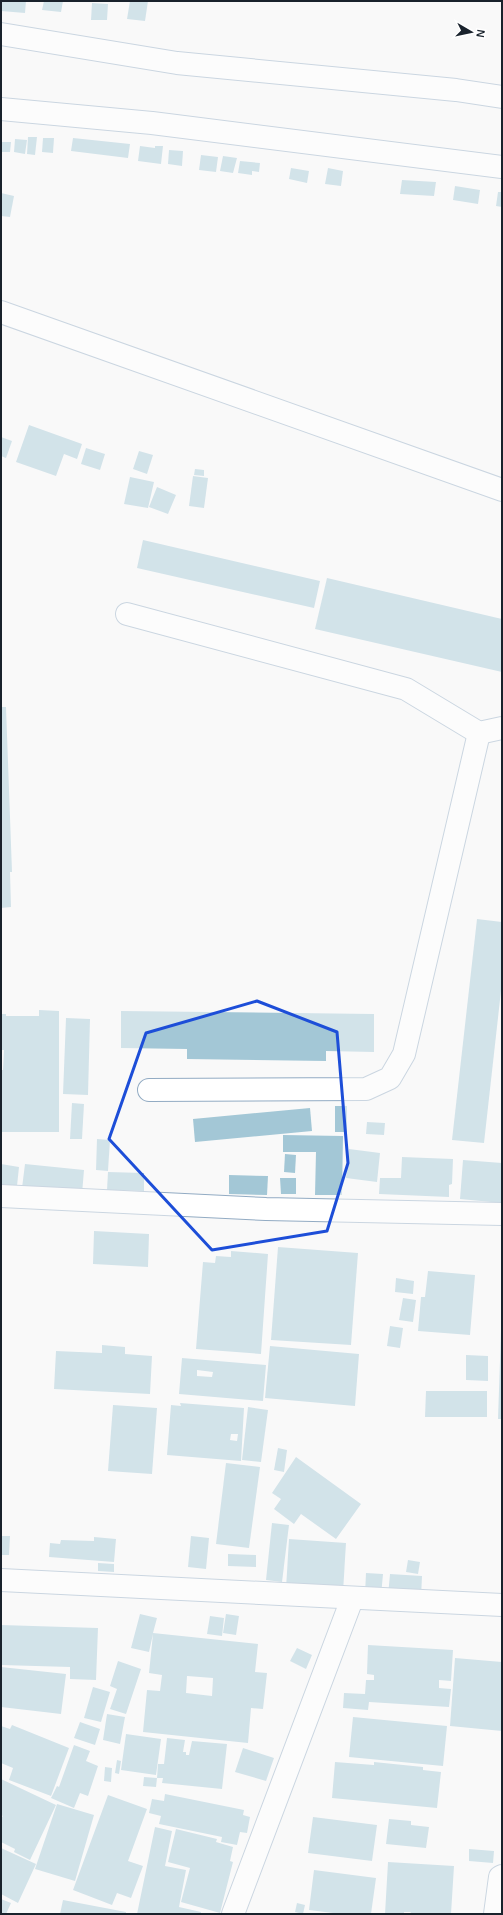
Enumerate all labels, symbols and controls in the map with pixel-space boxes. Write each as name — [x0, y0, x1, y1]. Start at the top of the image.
north arrow — [451, 12, 491, 52]
text: N — [474, 29, 487, 38]

